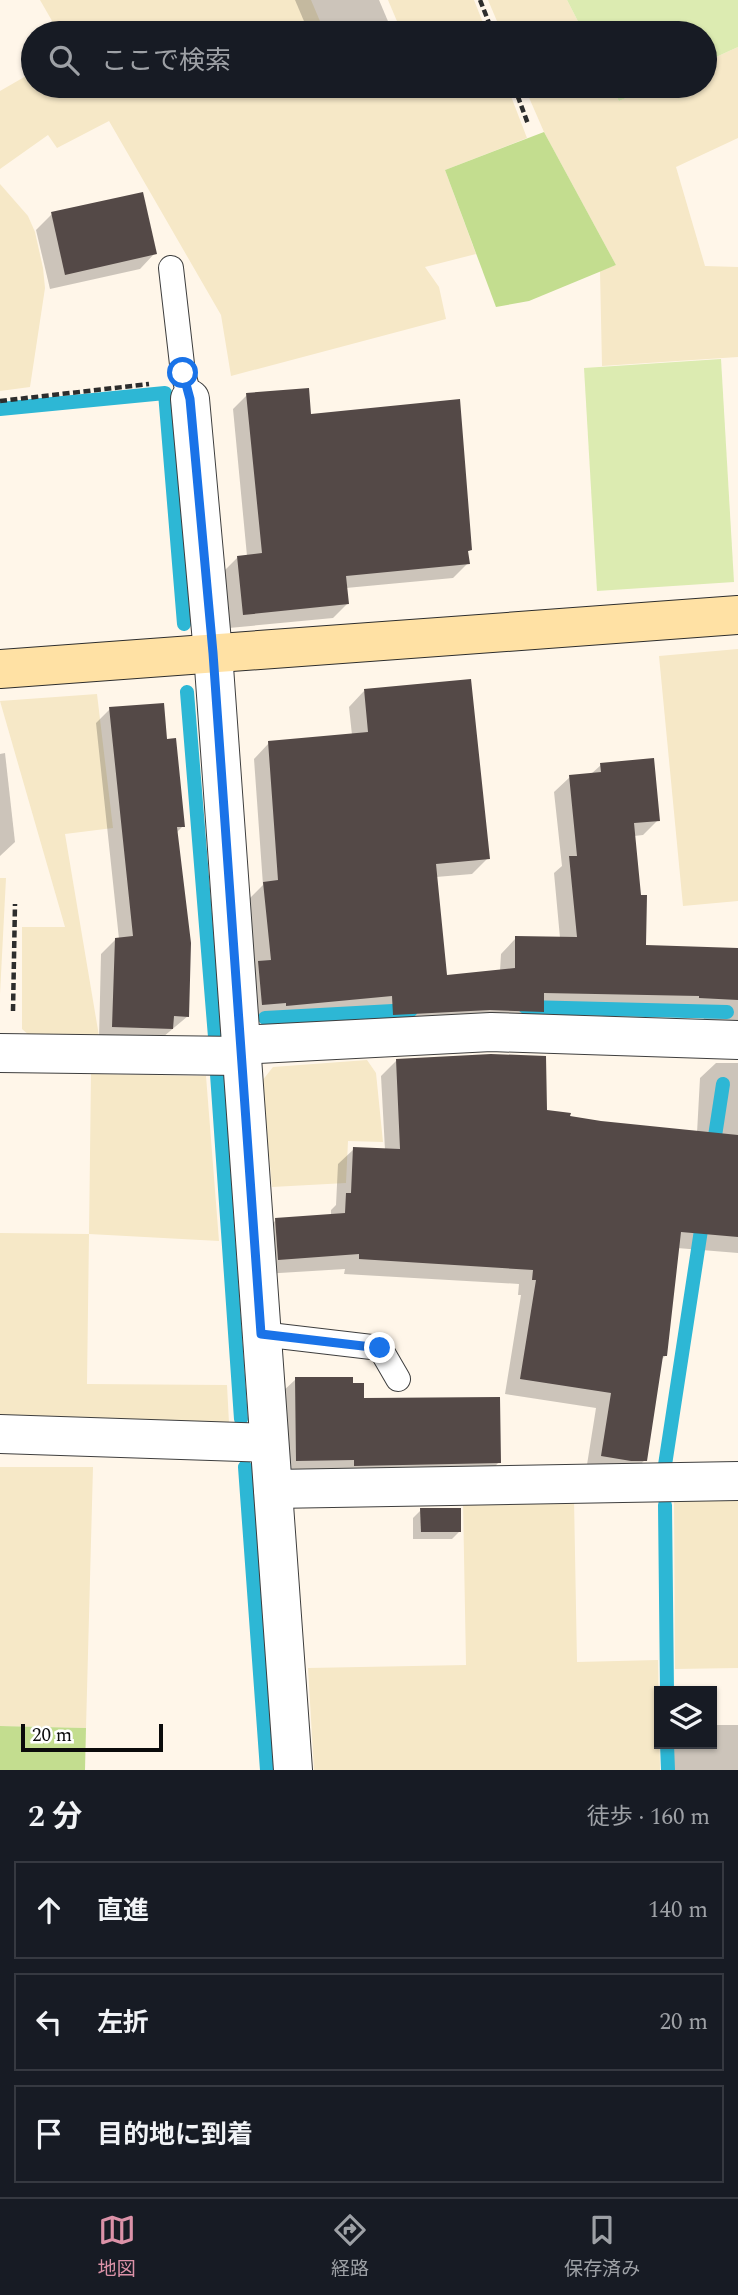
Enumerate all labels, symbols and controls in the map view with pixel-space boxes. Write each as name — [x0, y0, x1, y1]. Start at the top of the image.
search box — [21, 21, 717, 98]
icon: search — [45, 41, 83, 79]
text: ここで検索 — [101, 41, 231, 81]
route start — [167, 357, 198, 388]
route end — [364, 1332, 395, 1363]
map controls — [654, 1686, 717, 1749]
button: layers — [654, 1686, 717, 1749]
scale bar — [21, 1721, 163, 1753]
text: 20 m — [32, 1721, 72, 1750]
text: 2 分 — [28, 1794, 82, 1840]
text: 徒歩 · 160 m — [587, 1800, 710, 1835]
icon: ahead — [30, 1891, 68, 1929]
text: 直進 — [97, 1891, 149, 1931]
text: 140 m — [648, 1893, 708, 1928]
icon: left — [30, 2003, 68, 2041]
text: 左折 — [97, 2003, 149, 2043]
text: 20 m — [659, 2005, 708, 2040]
icon: arrive — [30, 2115, 68, 2153]
text: 目的地に到着 — [97, 2115, 253, 2155]
tab: 地図 — [98, 2211, 136, 2284]
tab: 経路 — [331, 2211, 369, 2284]
tab: 保存済み — [564, 2211, 640, 2284]

